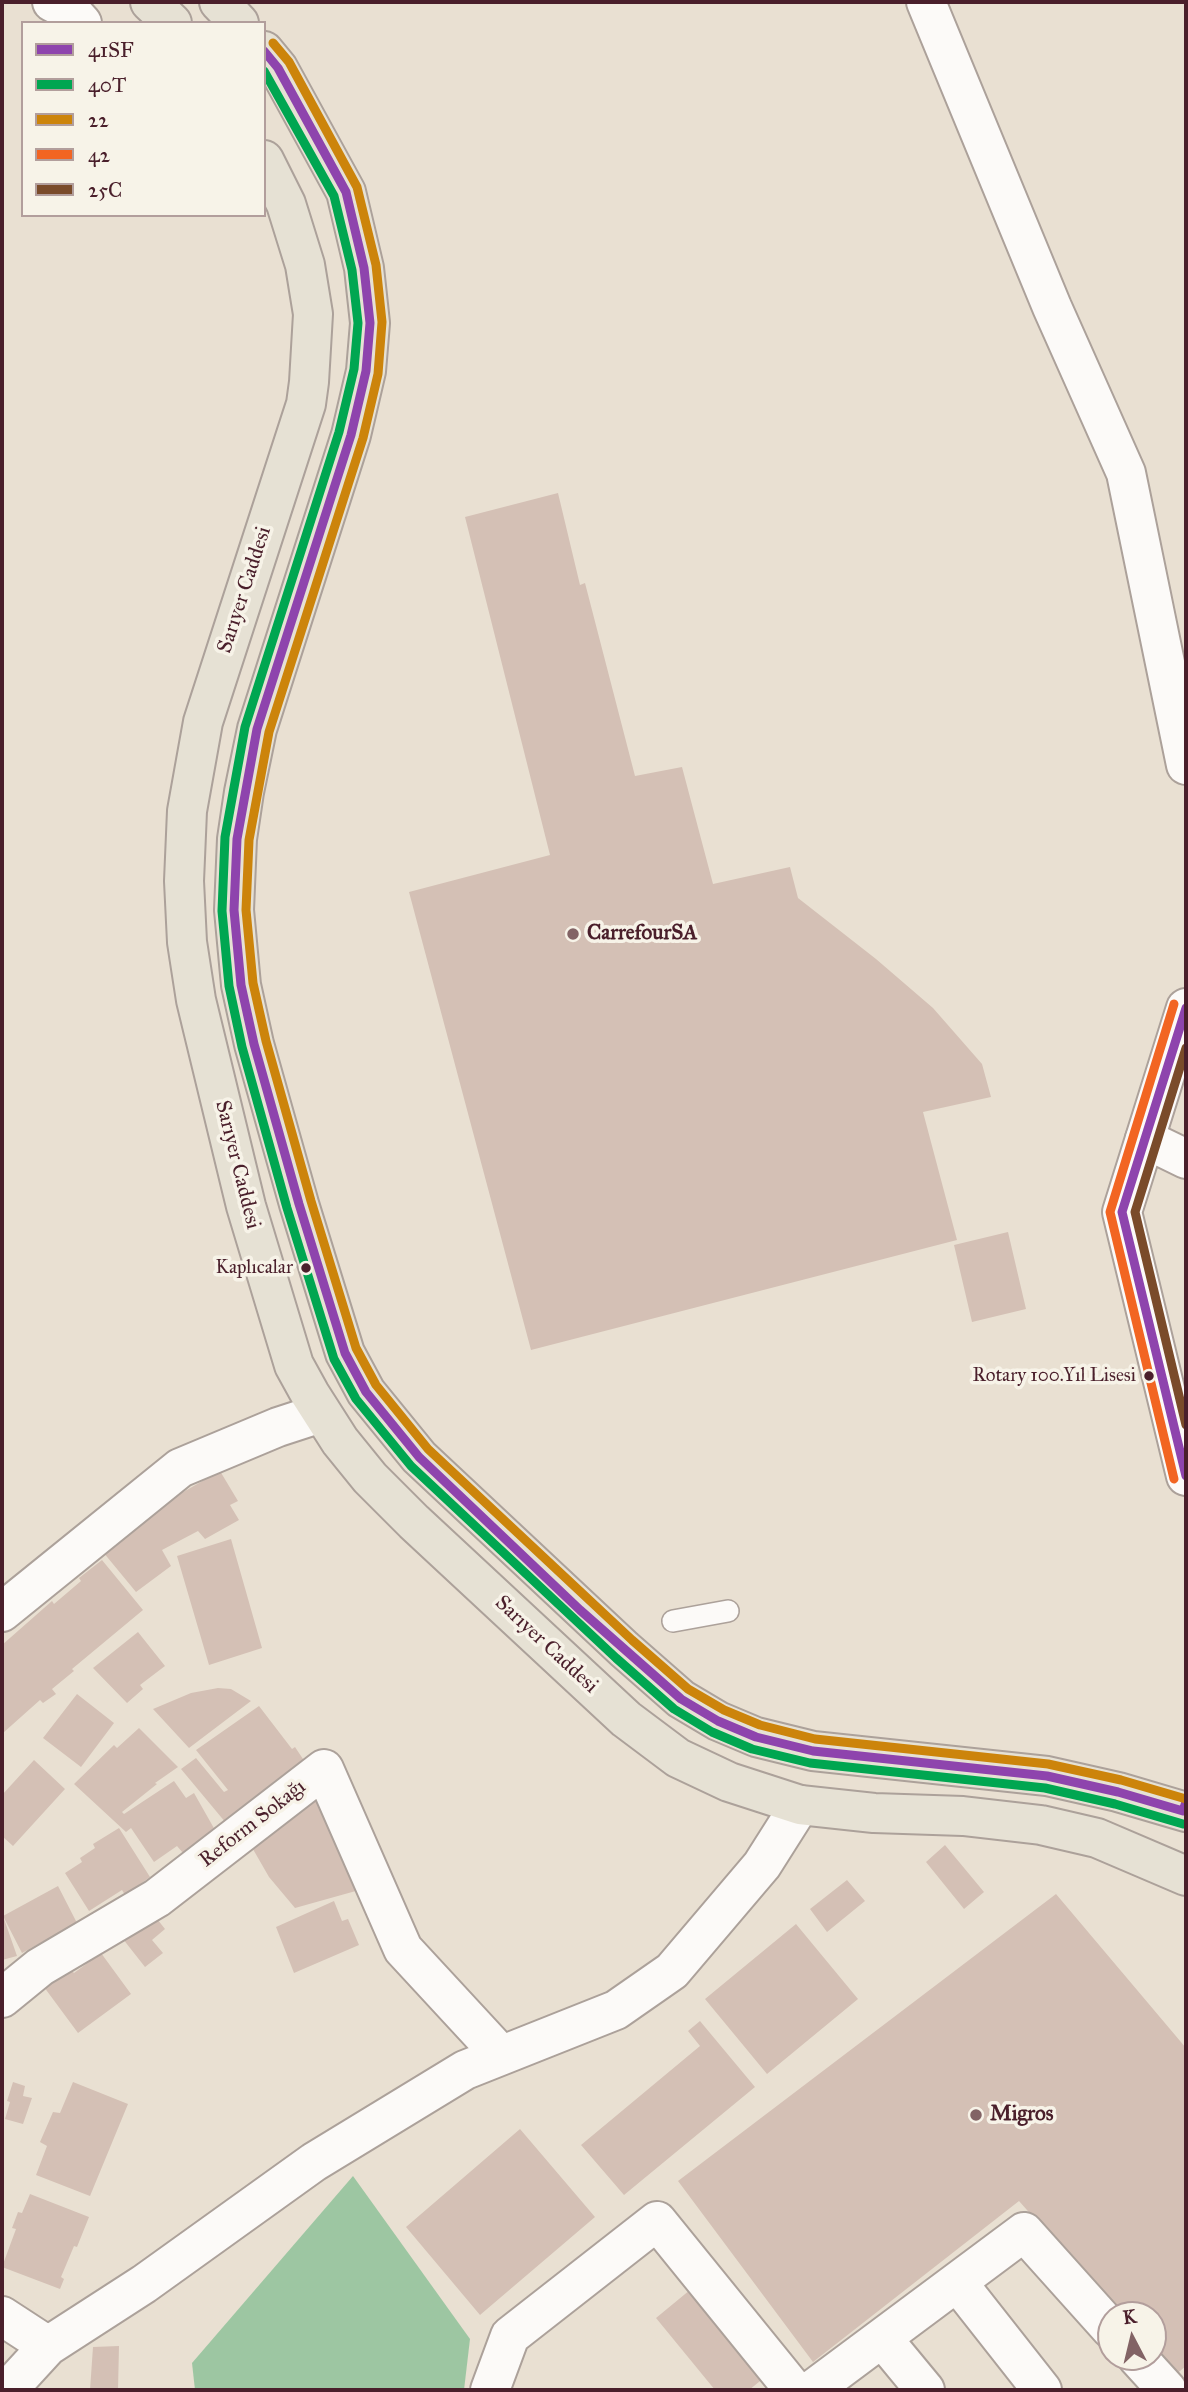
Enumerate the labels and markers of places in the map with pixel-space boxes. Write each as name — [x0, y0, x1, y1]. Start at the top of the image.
place label: CarrefourSA — [587, 921, 697, 947]
marker: CarrefourSA — [565, 926, 581, 942]
place label: Kaplıcalar — [215, 1257, 293, 1279]
marker: Kaplıcalar — [299, 1261, 313, 1275]
place label: Rotary 100.Yıl Lisesi — [972, 1365, 1136, 1387]
marker: Rotary 100.Yıl Lisesi — [1142, 1369, 1156, 1383]
place label: Migros — [990, 2102, 1053, 2128]
marker: Migros — [968, 2107, 984, 2123]

